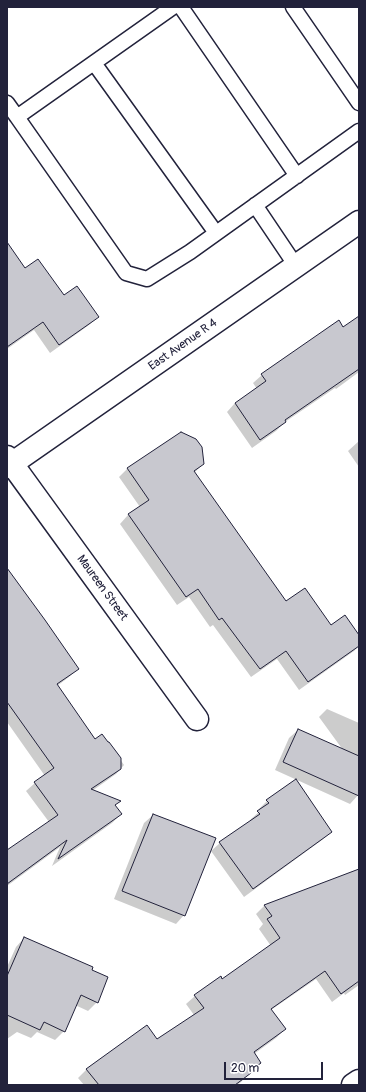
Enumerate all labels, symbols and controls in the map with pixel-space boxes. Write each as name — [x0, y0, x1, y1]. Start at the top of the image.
street label: East Avenue R 4 — [146, 316, 220, 374]
street label: Maureen Street — [73, 552, 131, 624]
scale bar — [226, 1054, 325, 1080]
text: 20 m — [231, 1061, 259, 1076]

